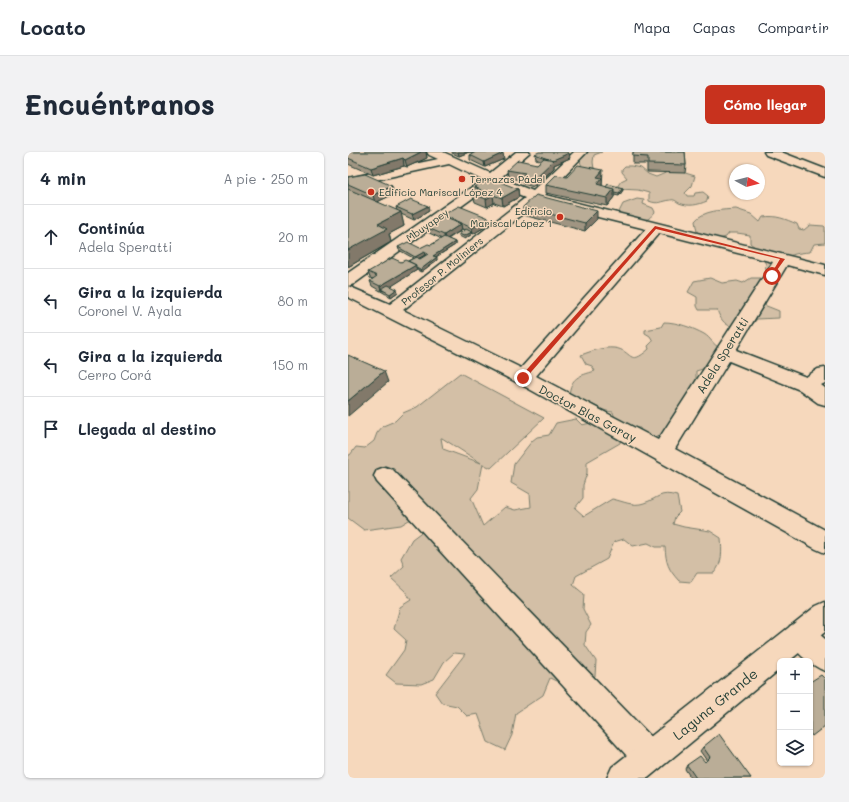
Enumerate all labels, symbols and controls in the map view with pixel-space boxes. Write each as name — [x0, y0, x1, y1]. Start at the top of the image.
text: Locato — [20, 15, 86, 40]
text: Mapa — [634, 18, 671, 37]
text: Capas — [693, 18, 736, 37]
text: Compartir — [758, 18, 829, 37]
button: Cómo llegar — [705, 85, 825, 124]
text: Encuéntranos — [24, 86, 215, 122]
north arrow — [729, 164, 765, 200]
text: 4 min — [40, 167, 86, 189]
text: A pie · 250 m — [223, 170, 308, 187]
place label: Terrazas Pádel — [470, 172, 545, 186]
marker: Terrazas Pádel — [457, 174, 467, 184]
place label: Edificio Mariscal López 4 — [379, 185, 502, 199]
marker: Edificio Mariscal López 4 — [366, 187, 376, 197]
place label: Edificio Mariscal López 1 — [470, 204, 552, 230]
street label: Mbuyapey — [403, 205, 451, 245]
marker: Edificio Mariscal López 1 — [555, 212, 565, 222]
text: Continúa — [78, 218, 145, 238]
icon: ahead — [40, 226, 62, 248]
text: 20 m — [278, 228, 308, 245]
street label: Profesor P. Moliniers — [398, 234, 486, 308]
text: Adela Speratti — [78, 238, 172, 255]
route start — [763, 267, 781, 285]
text: Gira a la izquierda — [78, 282, 223, 302]
icon: left — [40, 290, 62, 312]
text: 80 m — [278, 292, 308, 309]
text: Coronel V. Ayala — [78, 302, 182, 319]
street label: Adela Speratti — [692, 314, 752, 396]
text: Gira a la izquierda — [78, 346, 223, 366]
icon: left — [40, 354, 62, 376]
text: 150 m — [272, 356, 308, 373]
text: Cerro Corá — [78, 366, 152, 383]
route end — [514, 369, 532, 387]
street label: Doctor Blas Garay — [536, 380, 640, 446]
icon: arrive — [40, 418, 62, 440]
text: Llegada al destino — [78, 419, 216, 439]
map controls — [777, 658, 813, 766]
button: + — [777, 658, 813, 694]
street label: Laguna Grande — [669, 664, 761, 744]
button: − — [777, 694, 813, 730]
button: layers — [777, 730, 813, 766]

